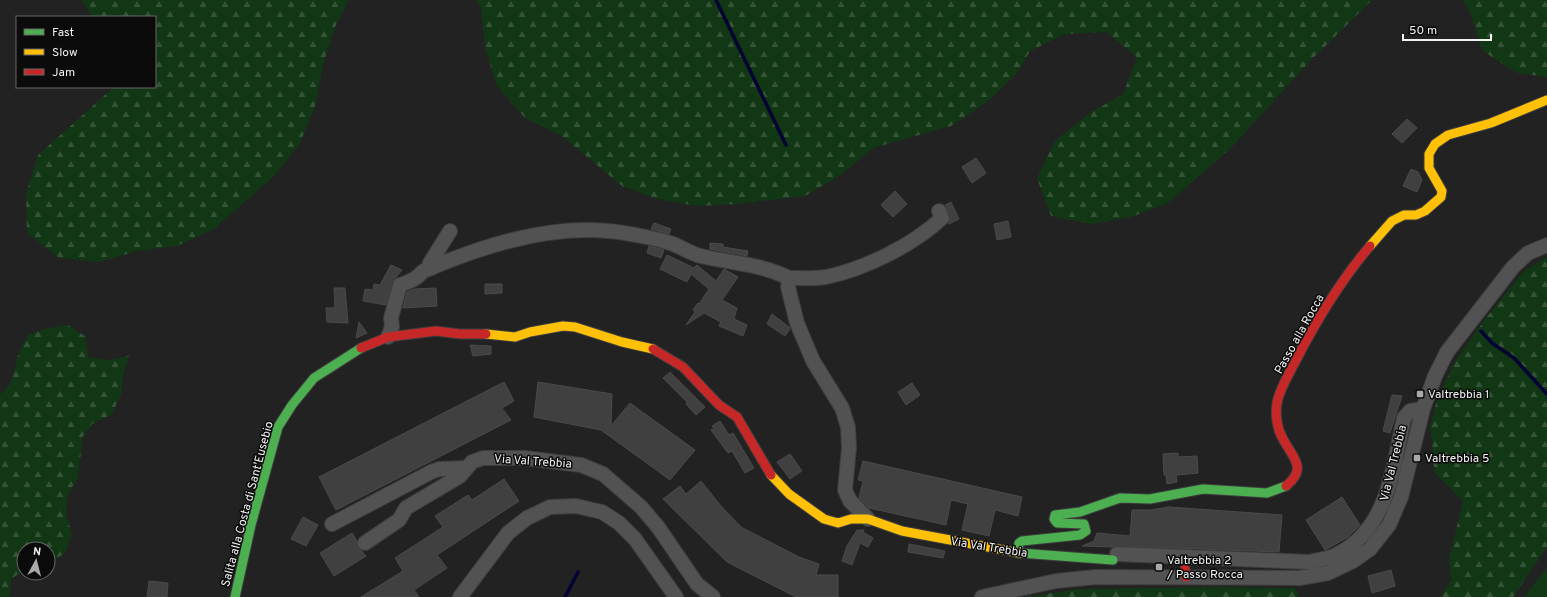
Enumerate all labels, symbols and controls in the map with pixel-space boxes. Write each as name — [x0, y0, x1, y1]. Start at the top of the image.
legend — [16, 16, 156, 88]
scale bar — [1403, 16, 1491, 42]
text: 50 m — [1409, 23, 1437, 39]
text: Fast — [52, 25, 74, 41]
text: Slow — [52, 45, 78, 61]
text: Jam — [52, 65, 75, 81]
street label: Passo alla Rocca — [1271, 292, 1328, 377]
place label: Valtrebbia 1 — [1428, 387, 1489, 403]
marker: Valtrebbia 1 — [1415, 389, 1425, 399]
street label: Salita alla Costa di Sant'Eusebio — [218, 419, 278, 589]
street label: Via Val Trebbia — [1377, 423, 1411, 503]
street label: Via Val Trebbia — [493, 451, 572, 473]
place label: Valtrebbia 5 — [1425, 451, 1489, 467]
marker: Valtrebbia 5 — [1412, 453, 1422, 463]
street label: Via Val Trebbia — [949, 534, 1029, 562]
north arrow — [16, 541, 56, 581]
text: N — [32, 545, 42, 559]
place label: Valtrebbia 2 / Passo Rocca — [1166, 553, 1243, 583]
marker: Valtrebbia 2 / Passo Rocca — [1154, 562, 1164, 572]

